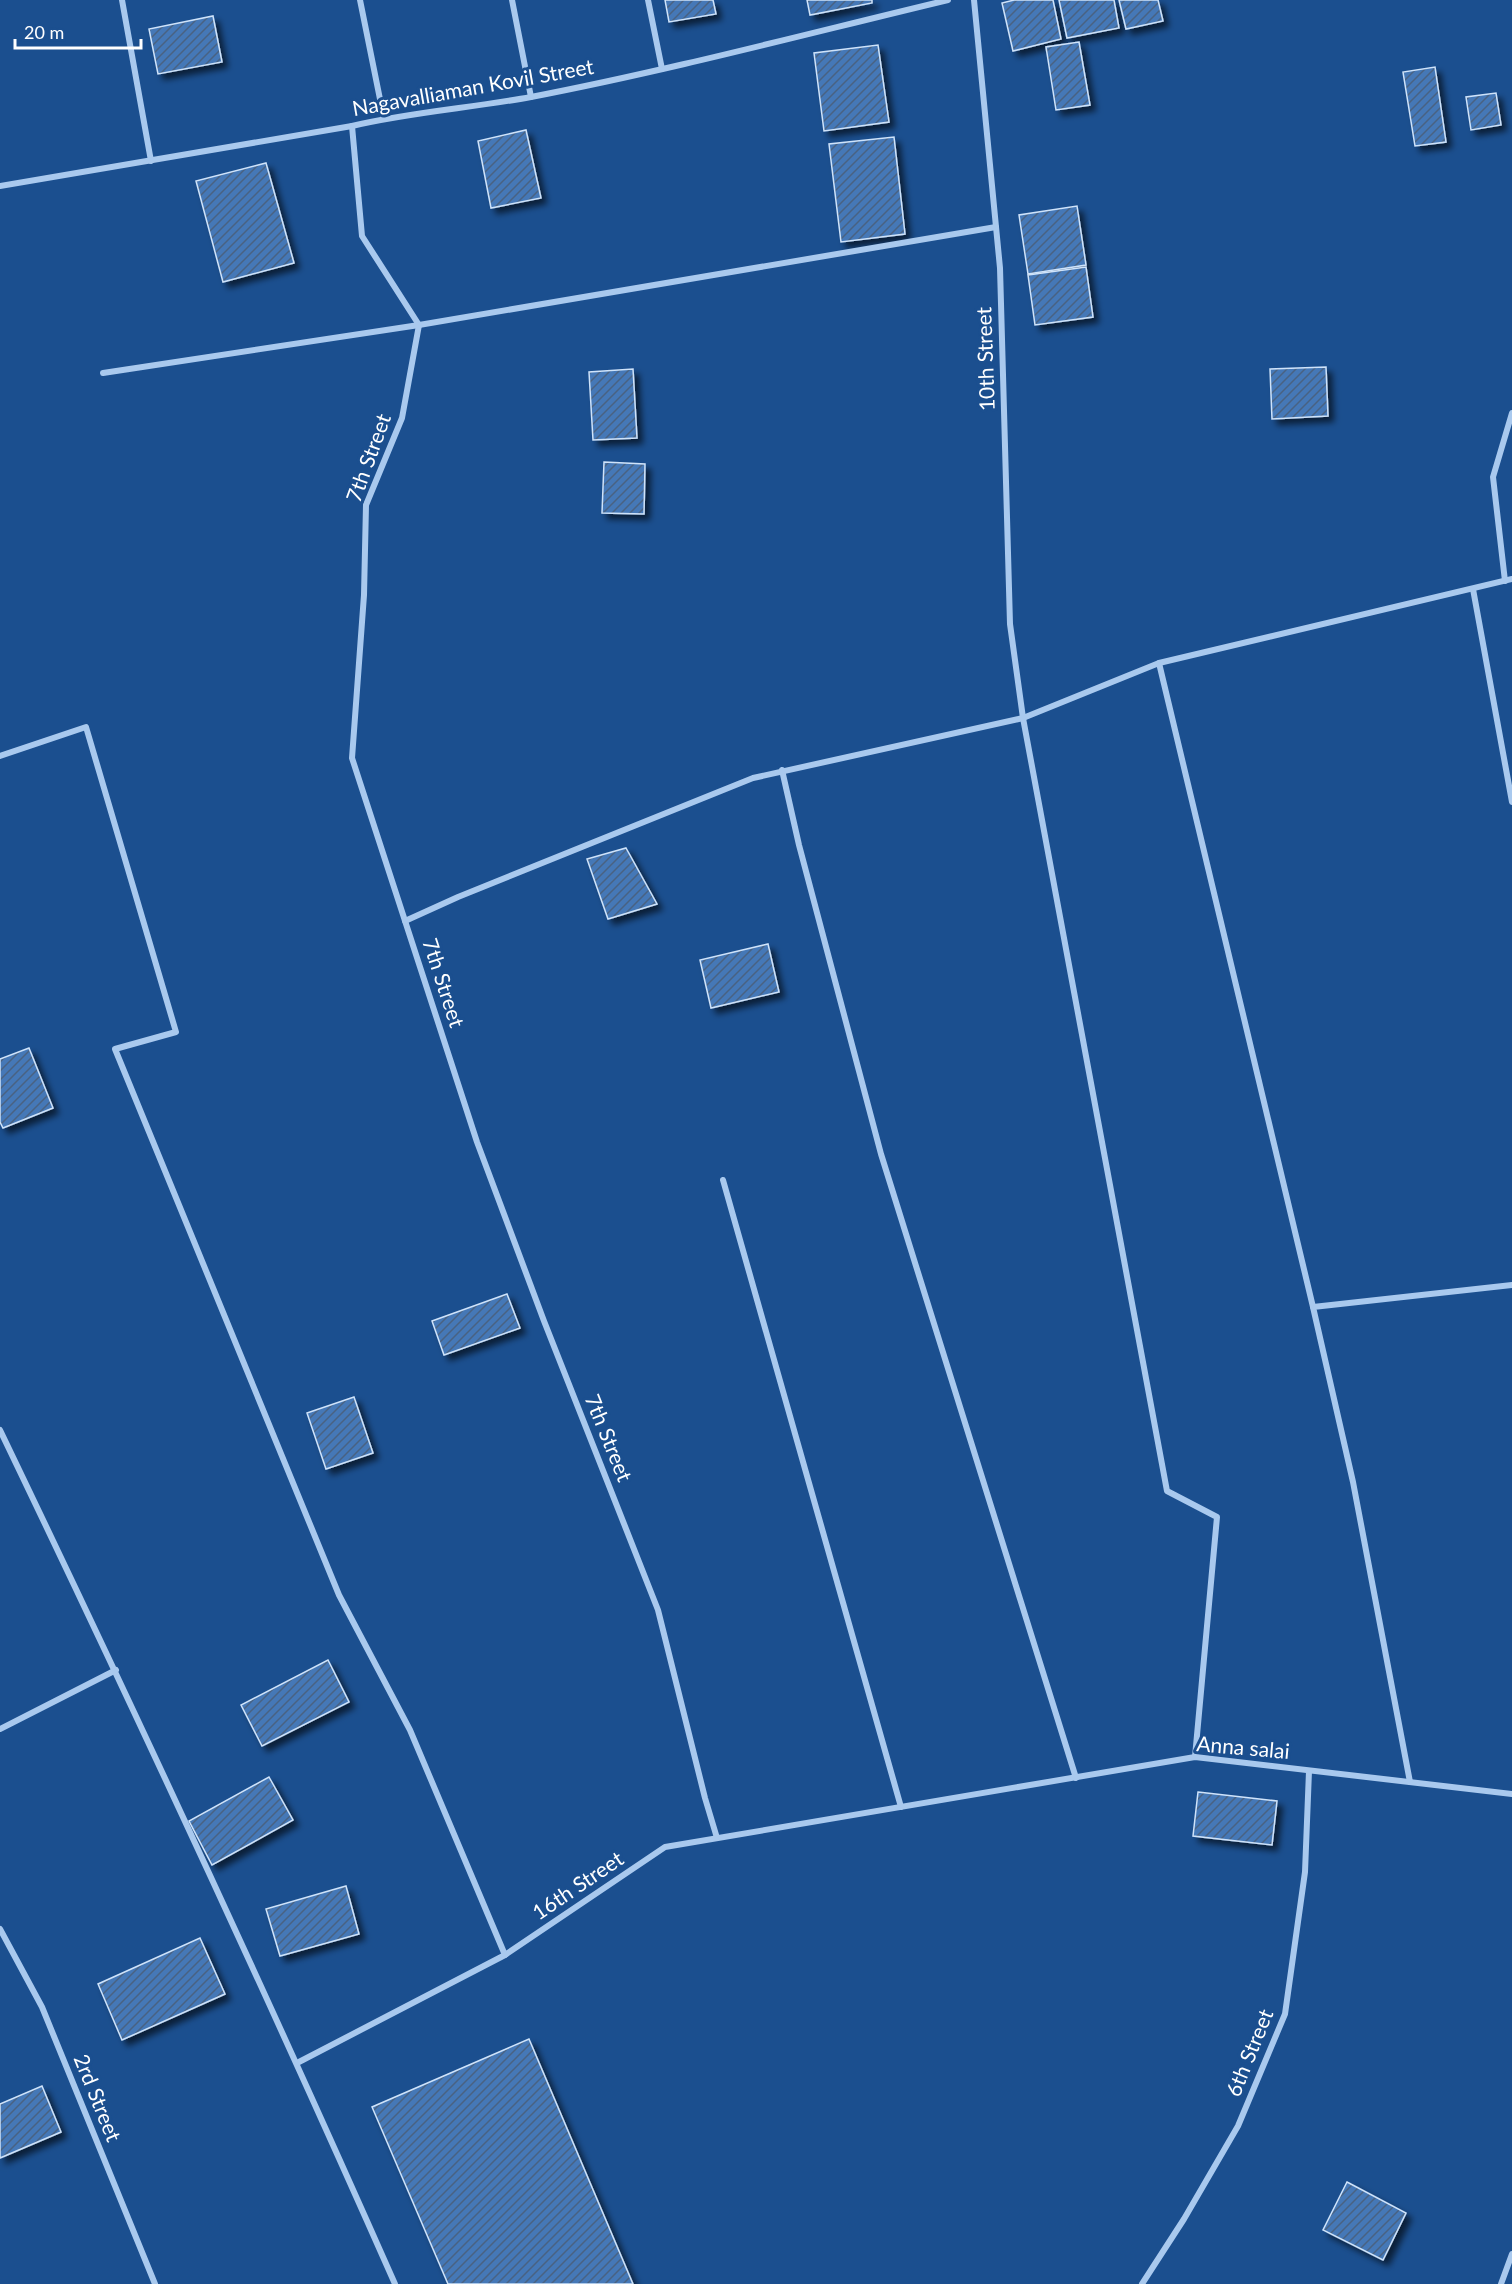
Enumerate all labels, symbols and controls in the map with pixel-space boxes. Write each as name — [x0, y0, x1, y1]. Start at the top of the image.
scale bar — [15, 12, 141, 50]
text: 20 m — [24, 21, 64, 43]
street label: Nagavalliaman Kovil Street — [350, 53, 596, 120]
street label: 10th Street — [970, 306, 999, 412]
street label: 7th Street — [340, 410, 395, 505]
street label: 7th Street — [418, 935, 471, 1031]
street label: 7th Street — [581, 1390, 638, 1485]
street label: Anna salai — [1196, 1730, 1291, 1763]
street label: 16th Street — [527, 1845, 628, 1924]
street label: 6th Street — [1220, 2005, 1278, 2100]
street label: 2rd Street — [70, 2050, 127, 2145]

